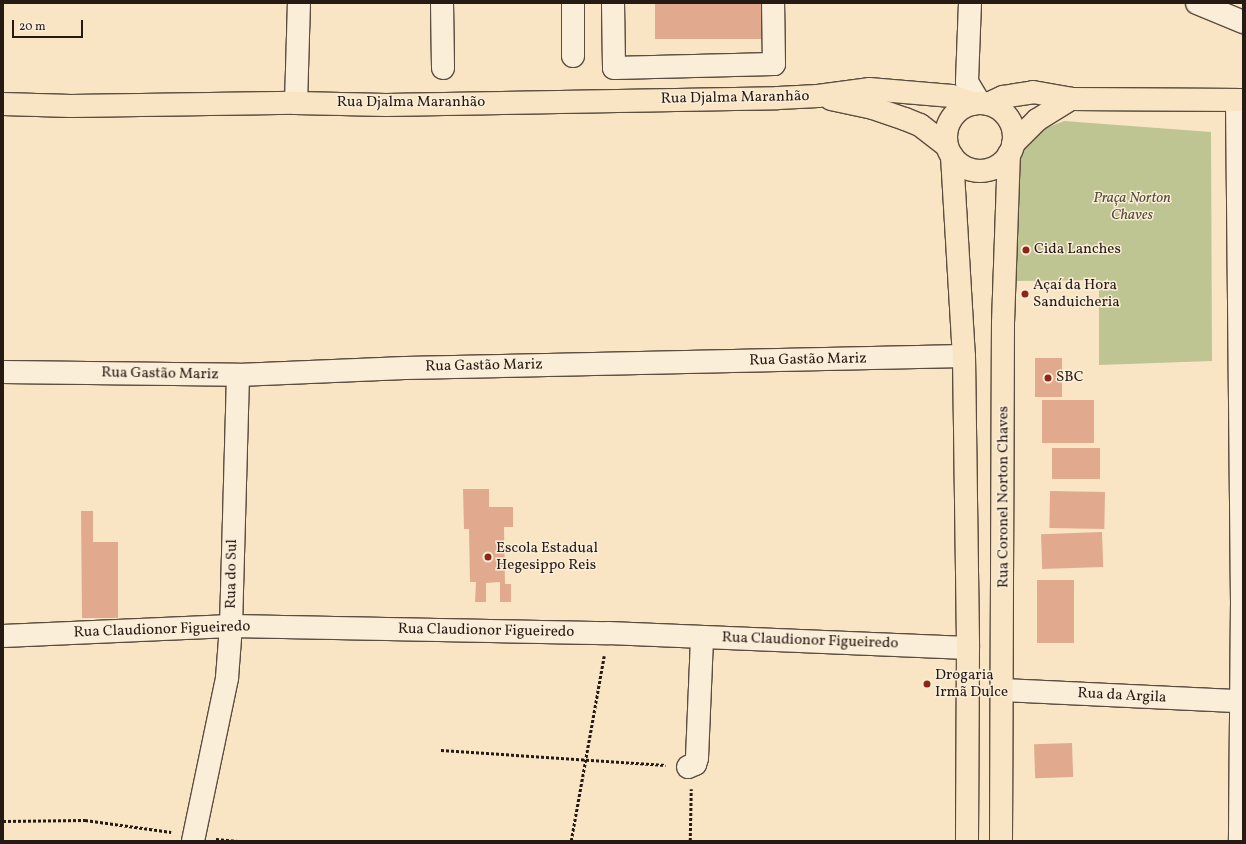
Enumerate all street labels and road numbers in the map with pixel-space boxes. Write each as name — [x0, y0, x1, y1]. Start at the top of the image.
street label: Rua Djalma Maranhão — [661, 88, 809, 108]
street label: Rua Djalma Maranhão — [337, 94, 485, 112]
street label: Rua Gastão Mariz — [749, 350, 867, 370]
street label: Rua Gastão Mariz — [425, 356, 543, 376]
street label: Rua Gastão Mariz — [101, 364, 219, 384]
street label: Rua Coronel Norton Chaves — [995, 406, 1013, 588]
street label: Rua do Sul — [222, 539, 242, 609]
street label: Rua Claudionor Figueiredo — [73, 618, 251, 642]
street label: Rua Claudionor Figueiredo — [398, 620, 574, 642]
street label: Rua Claudionor Figueiredo — [721, 629, 899, 653]
street label: Rua da Argila — [1077, 685, 1167, 707]

